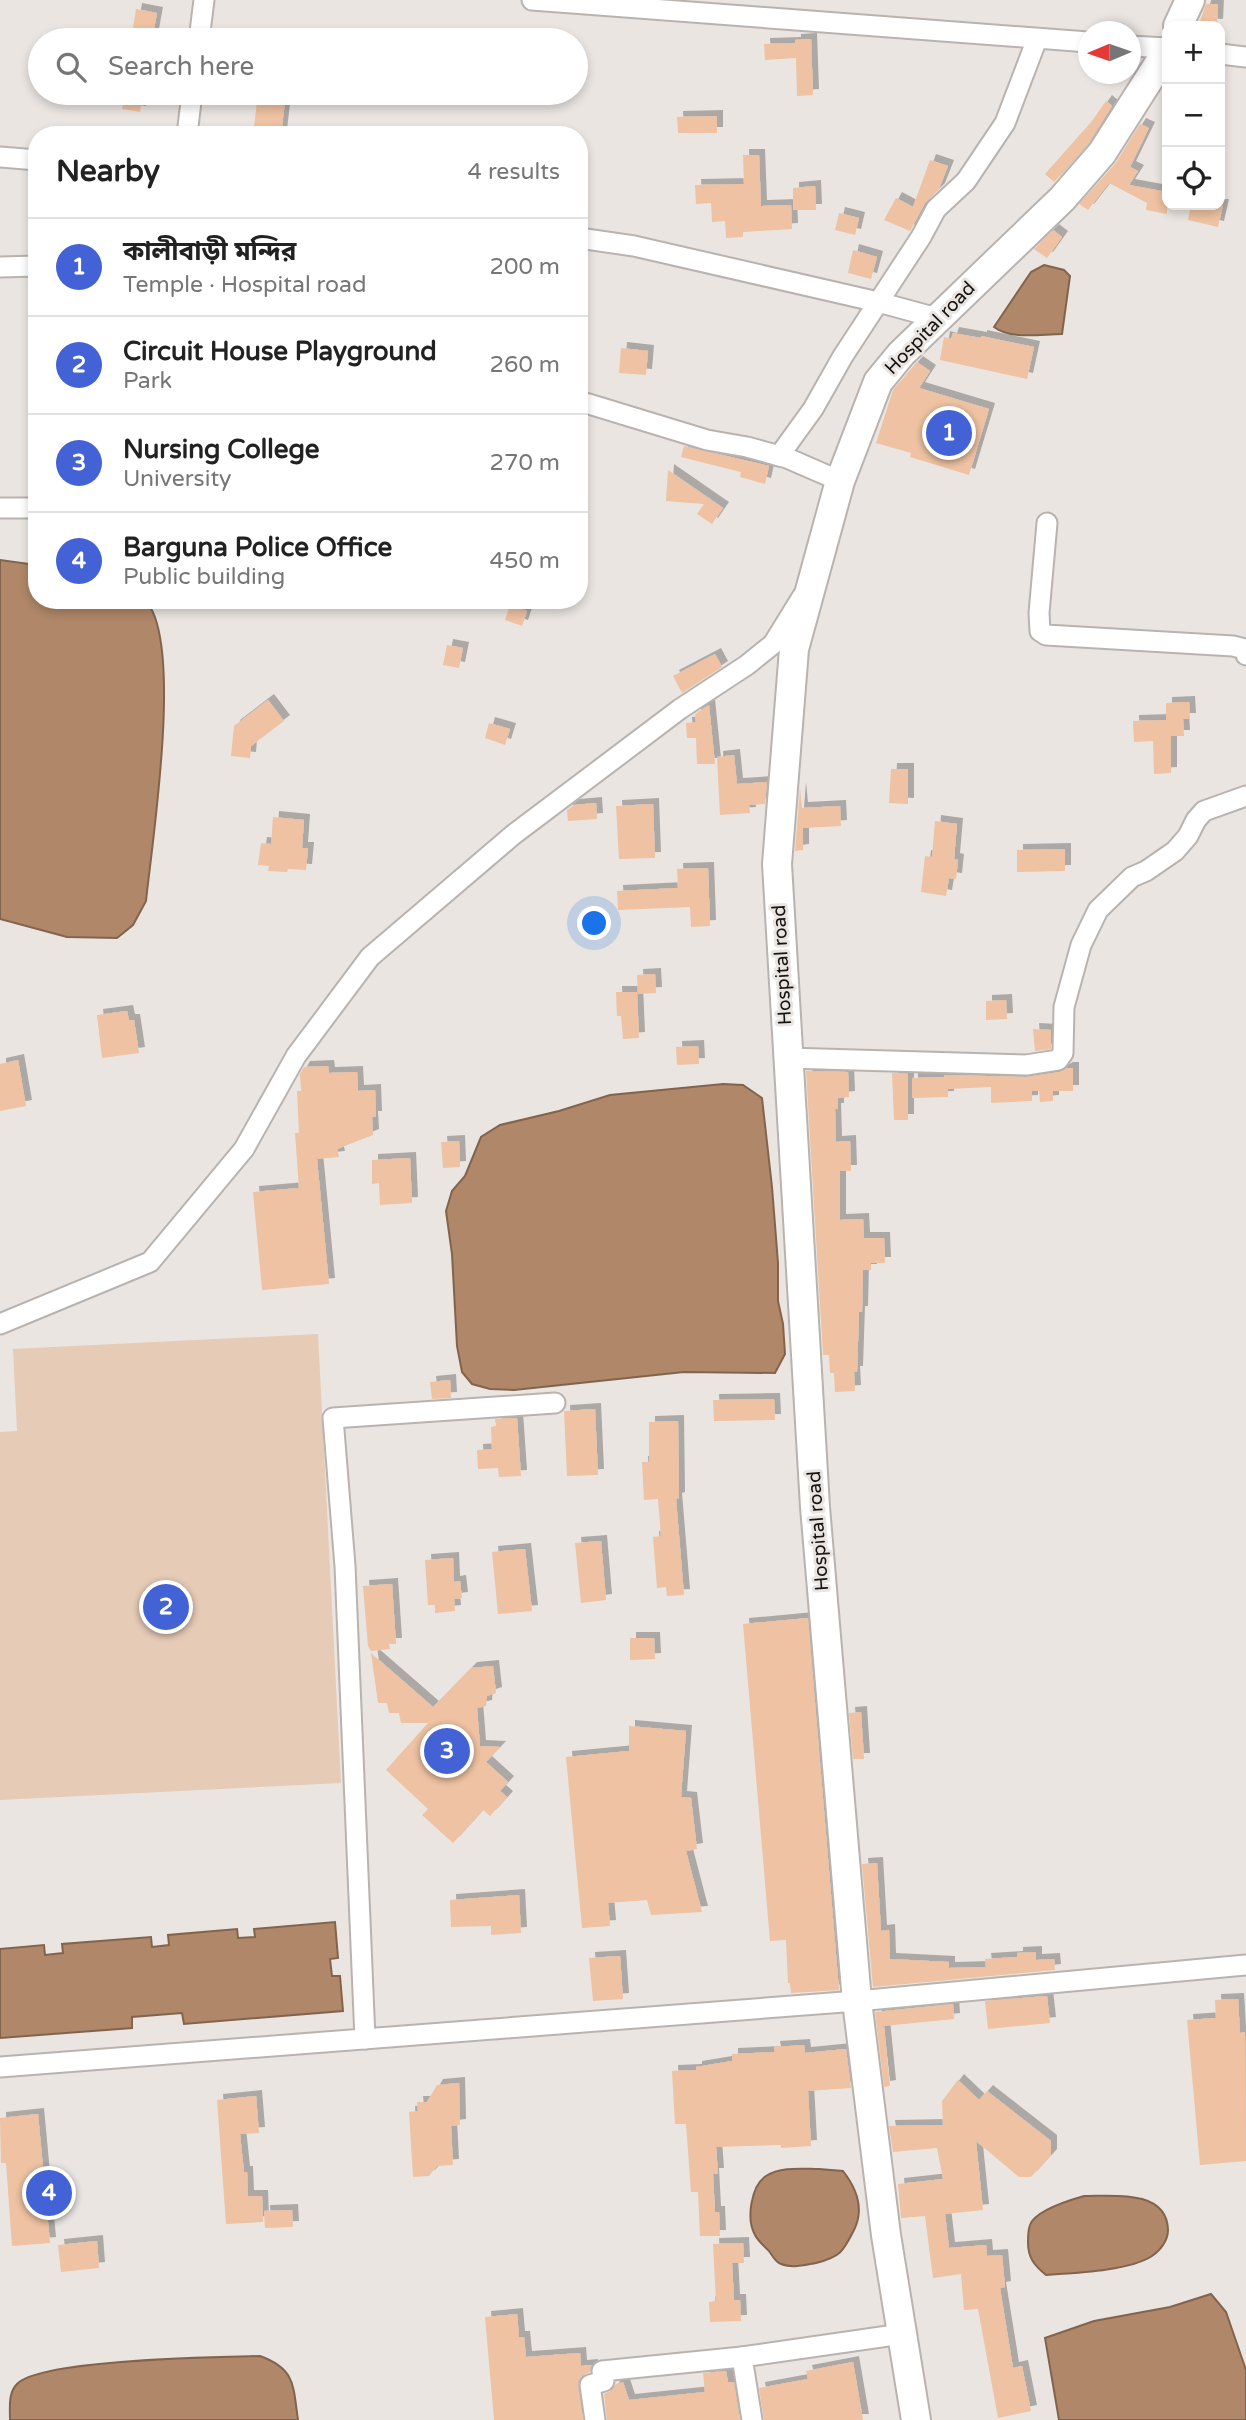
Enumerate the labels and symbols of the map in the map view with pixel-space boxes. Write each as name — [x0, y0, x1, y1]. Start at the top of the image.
north arrow — [1078, 21, 1141, 84]
street label: Hospital road — [880, 277, 980, 379]
pin: 1 — [926, 407, 972, 459]
street label: Hospital road — [768, 904, 796, 1026]
your location — [577, 906, 611, 940]
street label: Hospital road — [803, 1470, 833, 1592]
pin: 2 — [143, 1581, 189, 1633]
pin: 3 — [424, 1725, 470, 1777]
pin: 4 — [26, 2167, 72, 2219]

